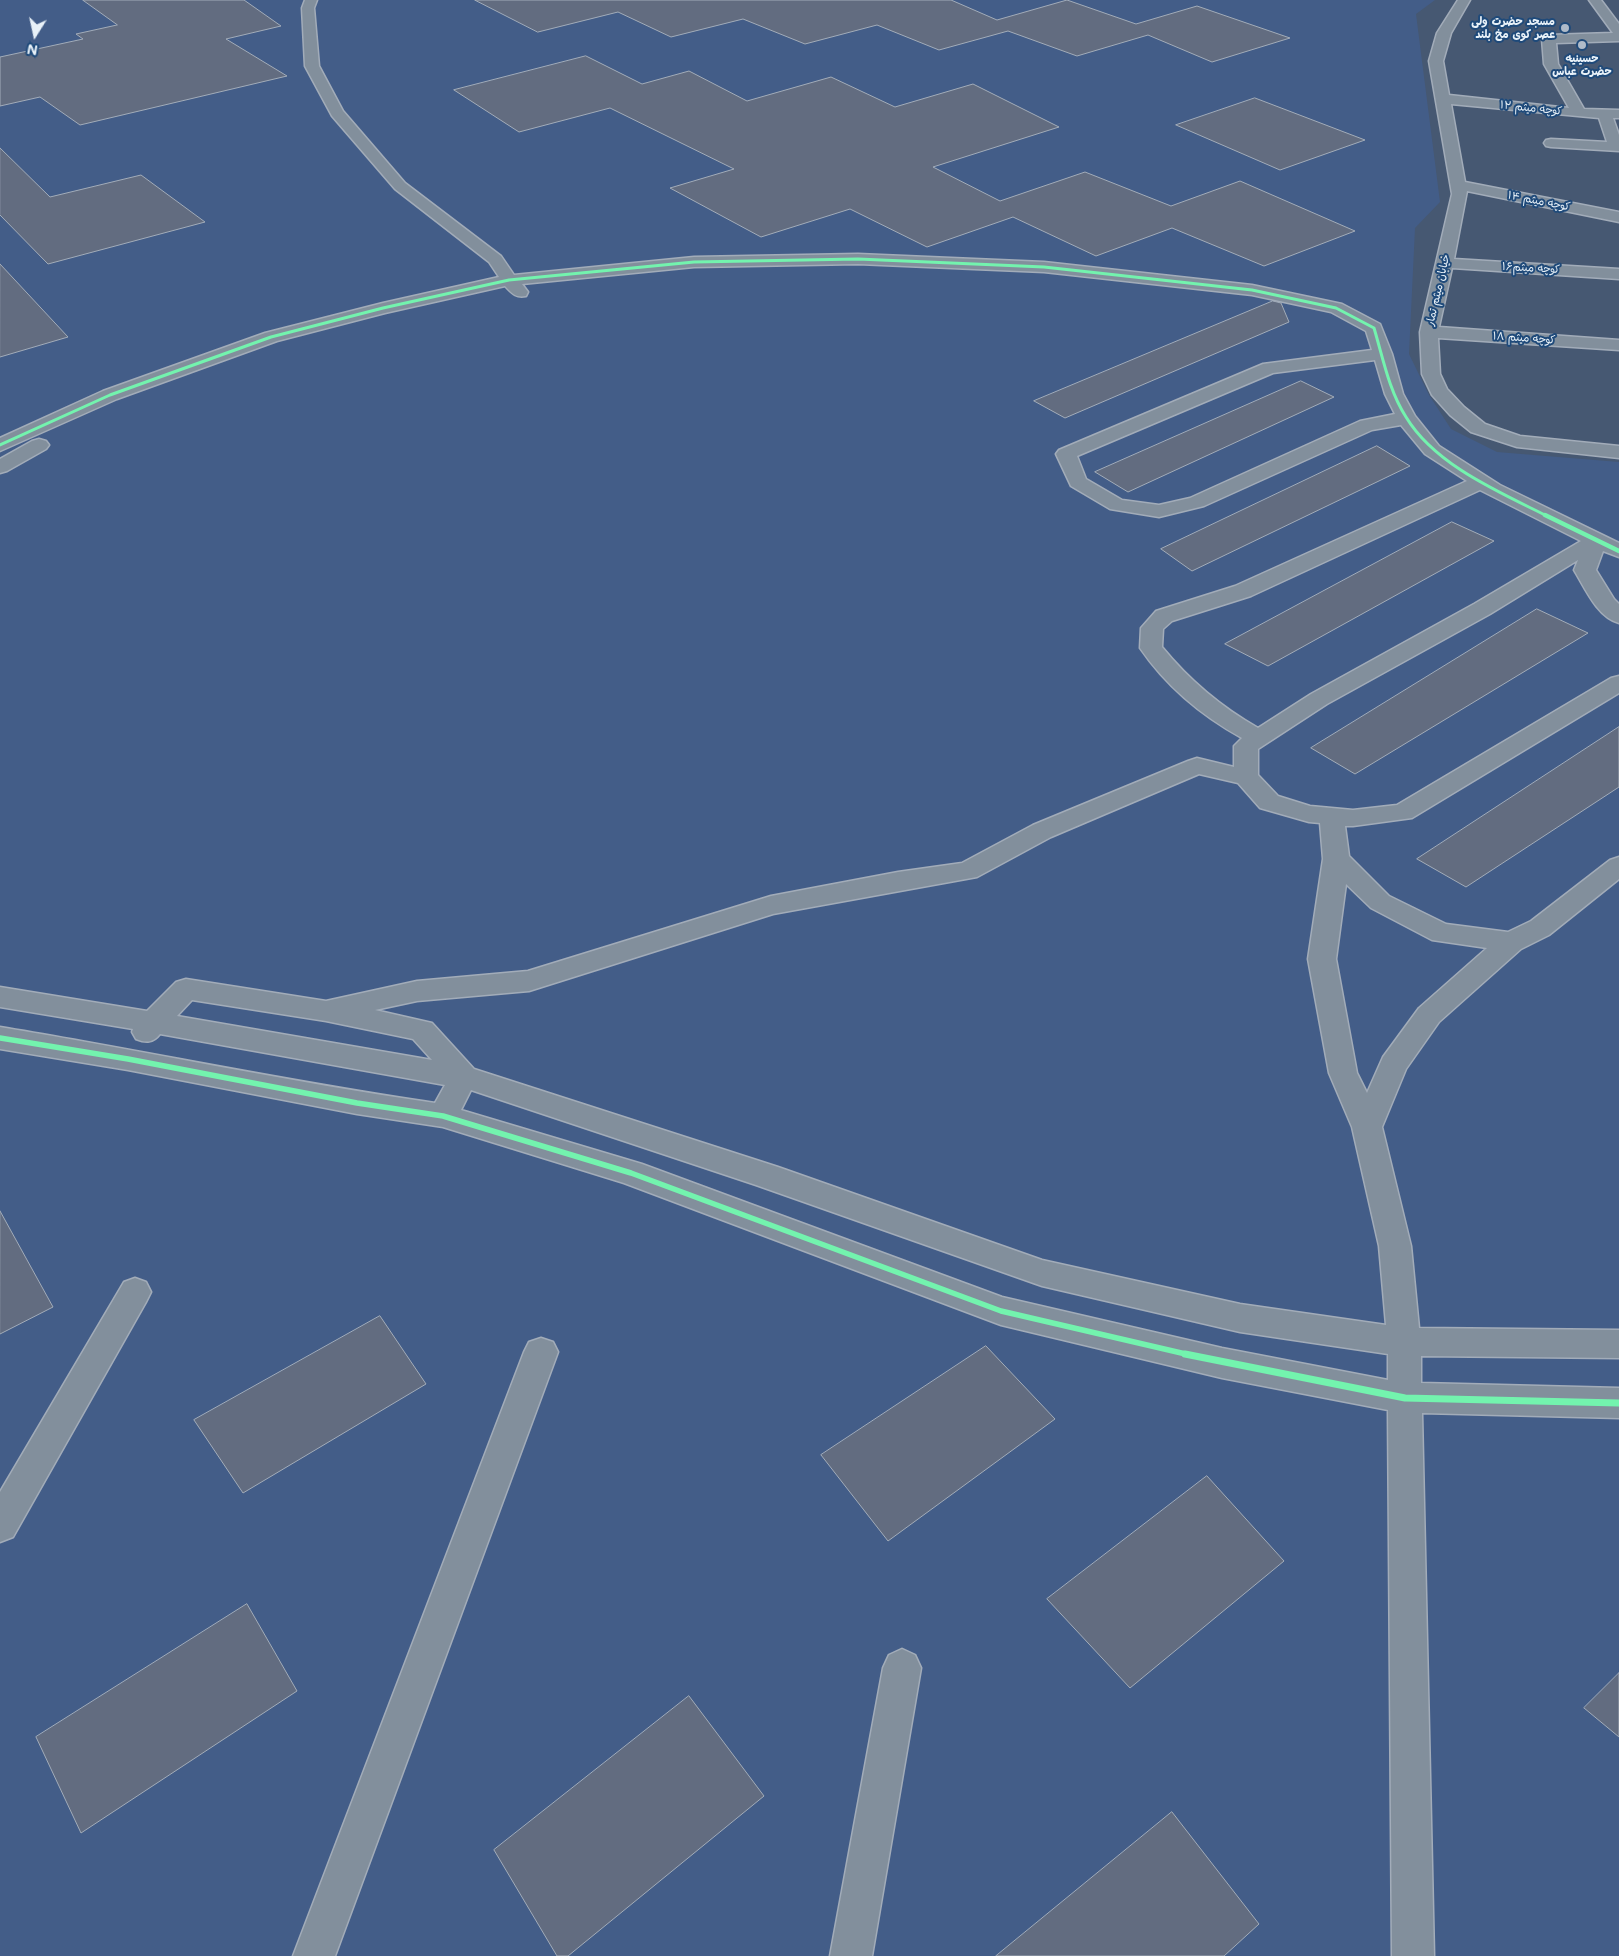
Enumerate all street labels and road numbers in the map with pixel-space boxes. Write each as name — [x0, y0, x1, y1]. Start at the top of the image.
street label: کوچه میثم ۱۲ — [1499, 98, 1563, 118]
street label: کوچه میثم ۱۴ — [1507, 188, 1571, 214]
street label: خیابان میثم تمار — [1423, 253, 1453, 327]
street label: کوچه میثم۱۶ — [1502, 260, 1560, 276]
street label: کوچه میثم ۱۸ — [1492, 329, 1556, 347]

